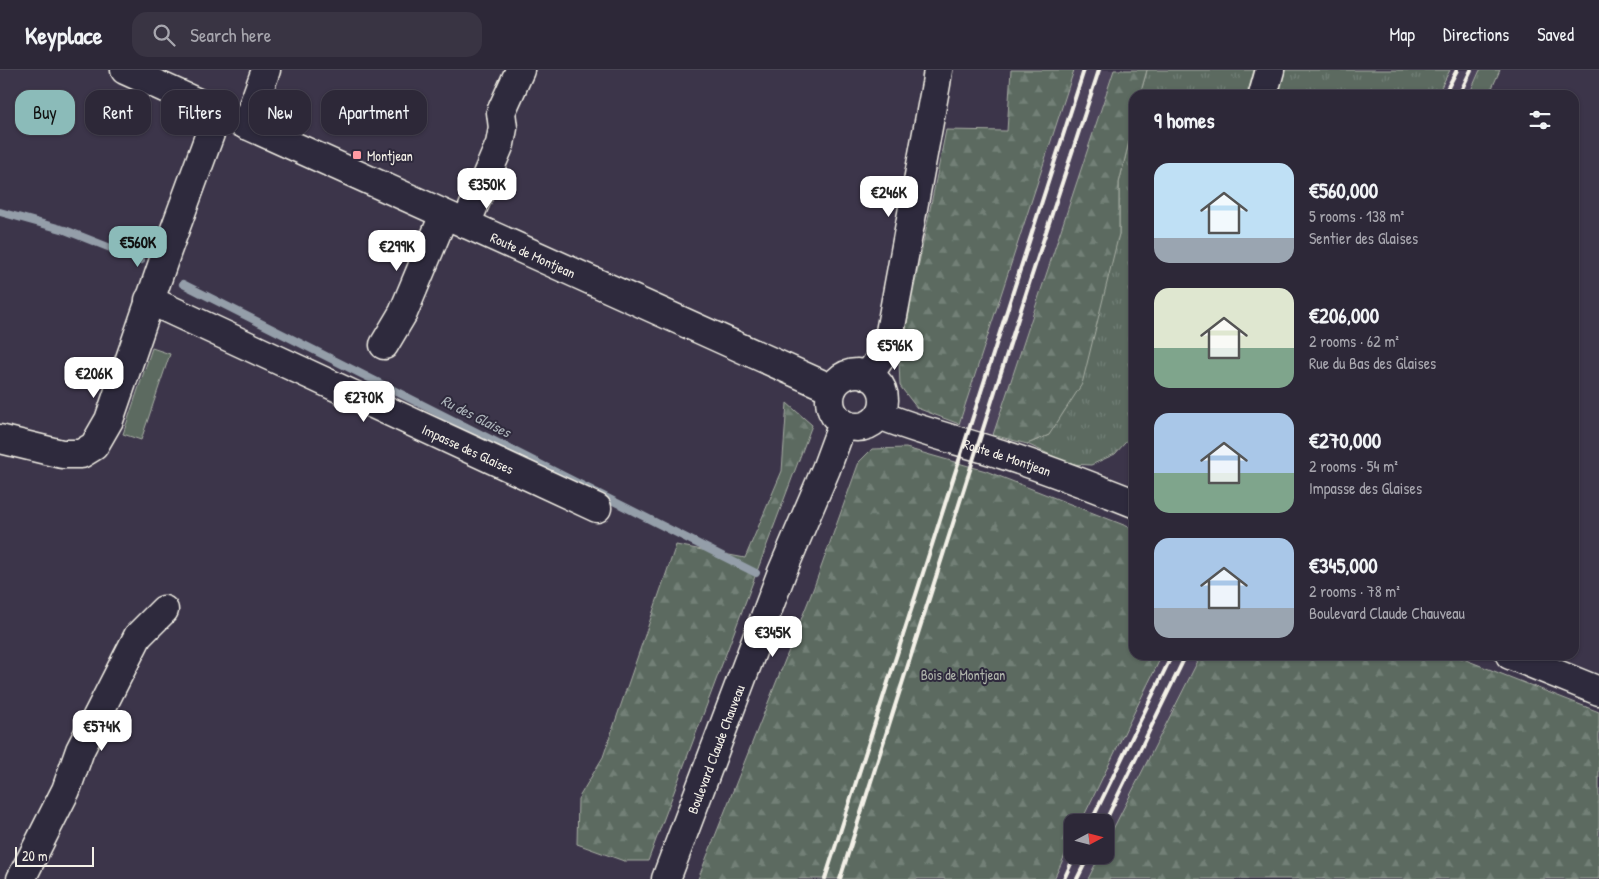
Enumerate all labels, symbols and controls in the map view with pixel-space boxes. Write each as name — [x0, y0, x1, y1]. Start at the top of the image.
search box — [132, 12, 482, 57]
text: Keyplace — [25, 19, 102, 51]
icon: search — [150, 21, 178, 49]
text: Search here — [190, 22, 271, 48]
text: Map — [1390, 22, 1415, 47]
text: Directions — [1443, 22, 1509, 47]
text: Saved — [1537, 22, 1574, 47]
chip: Buy — [15, 90, 75, 135]
chip: Rent — [85, 90, 151, 135]
chip: Filters — [161, 90, 239, 135]
chip: New — [249, 90, 311, 135]
chip: Apartment — [321, 90, 427, 135]
text: 9 homes — [1154, 106, 1215, 135]
icon: filters — [1526, 106, 1554, 134]
place label: Montjean — [367, 146, 413, 166]
marker: Montjean — [351, 149, 363, 161]
pin: €350K — [452, 168, 522, 210]
text: €350K — [468, 173, 506, 195]
pin: €246K — [854, 176, 924, 218]
text: €560,000 — [1309, 176, 1378, 205]
text: €246K — [871, 181, 907, 203]
icon: home — [1194, 183, 1254, 243]
text: 5 rooms · 138 m² — [1309, 205, 1404, 227]
pin: €560K — [103, 226, 173, 268]
street label: Route de Montjean — [488, 227, 579, 282]
text: Sentier des Glaises — [1309, 227, 1418, 249]
pin: €299K — [362, 230, 432, 272]
text: €560K — [120, 231, 156, 253]
text: €299K — [379, 235, 415, 257]
text: €206,000 — [1309, 301, 1379, 330]
icon: home — [1194, 308, 1254, 368]
pin: €596K — [860, 328, 930, 371]
text: 2 rooms · 62 m² — [1309, 330, 1399, 352]
text: €596K — [877, 334, 913, 356]
text: Rue du Bas des Glaises — [1309, 352, 1436, 374]
pin: €206K — [59, 356, 129, 399]
text: €206K — [75, 362, 113, 384]
pin: €270K — [329, 380, 399, 423]
text: €270K — [345, 386, 383, 408]
water label: Ru des Glaises — [438, 390, 515, 443]
street label: Impasse des Glaises — [419, 419, 517, 478]
text: €270,000 — [1309, 426, 1381, 455]
street label: Route de Montjean — [961, 433, 1054, 480]
icon: home — [1194, 433, 1254, 493]
text: 2 rooms · 54 m² — [1309, 455, 1398, 477]
text: Impasse des Glaises — [1309, 477, 1422, 499]
text: €345,000 — [1309, 551, 1378, 580]
icon: home — [1194, 558, 1254, 618]
text: 2 rooms · 78 m² — [1309, 580, 1400, 602]
text: Boulevard Claude Chauveau — [1309, 602, 1465, 624]
pin: €345K — [738, 616, 808, 658]
text: €345K — [755, 621, 791, 643]
park label: Bois de Montjean — [921, 665, 1005, 685]
street label: Boulevard Claude Chauveau — [682, 681, 748, 816]
pin: €574K — [67, 710, 137, 752]
text: €574K — [84, 715, 120, 737]
north arrow — [1064, 814, 1114, 864]
map controls — [1064, 814, 1114, 864]
scale bar — [15, 844, 94, 867]
text: 20 m — [22, 846, 48, 865]

